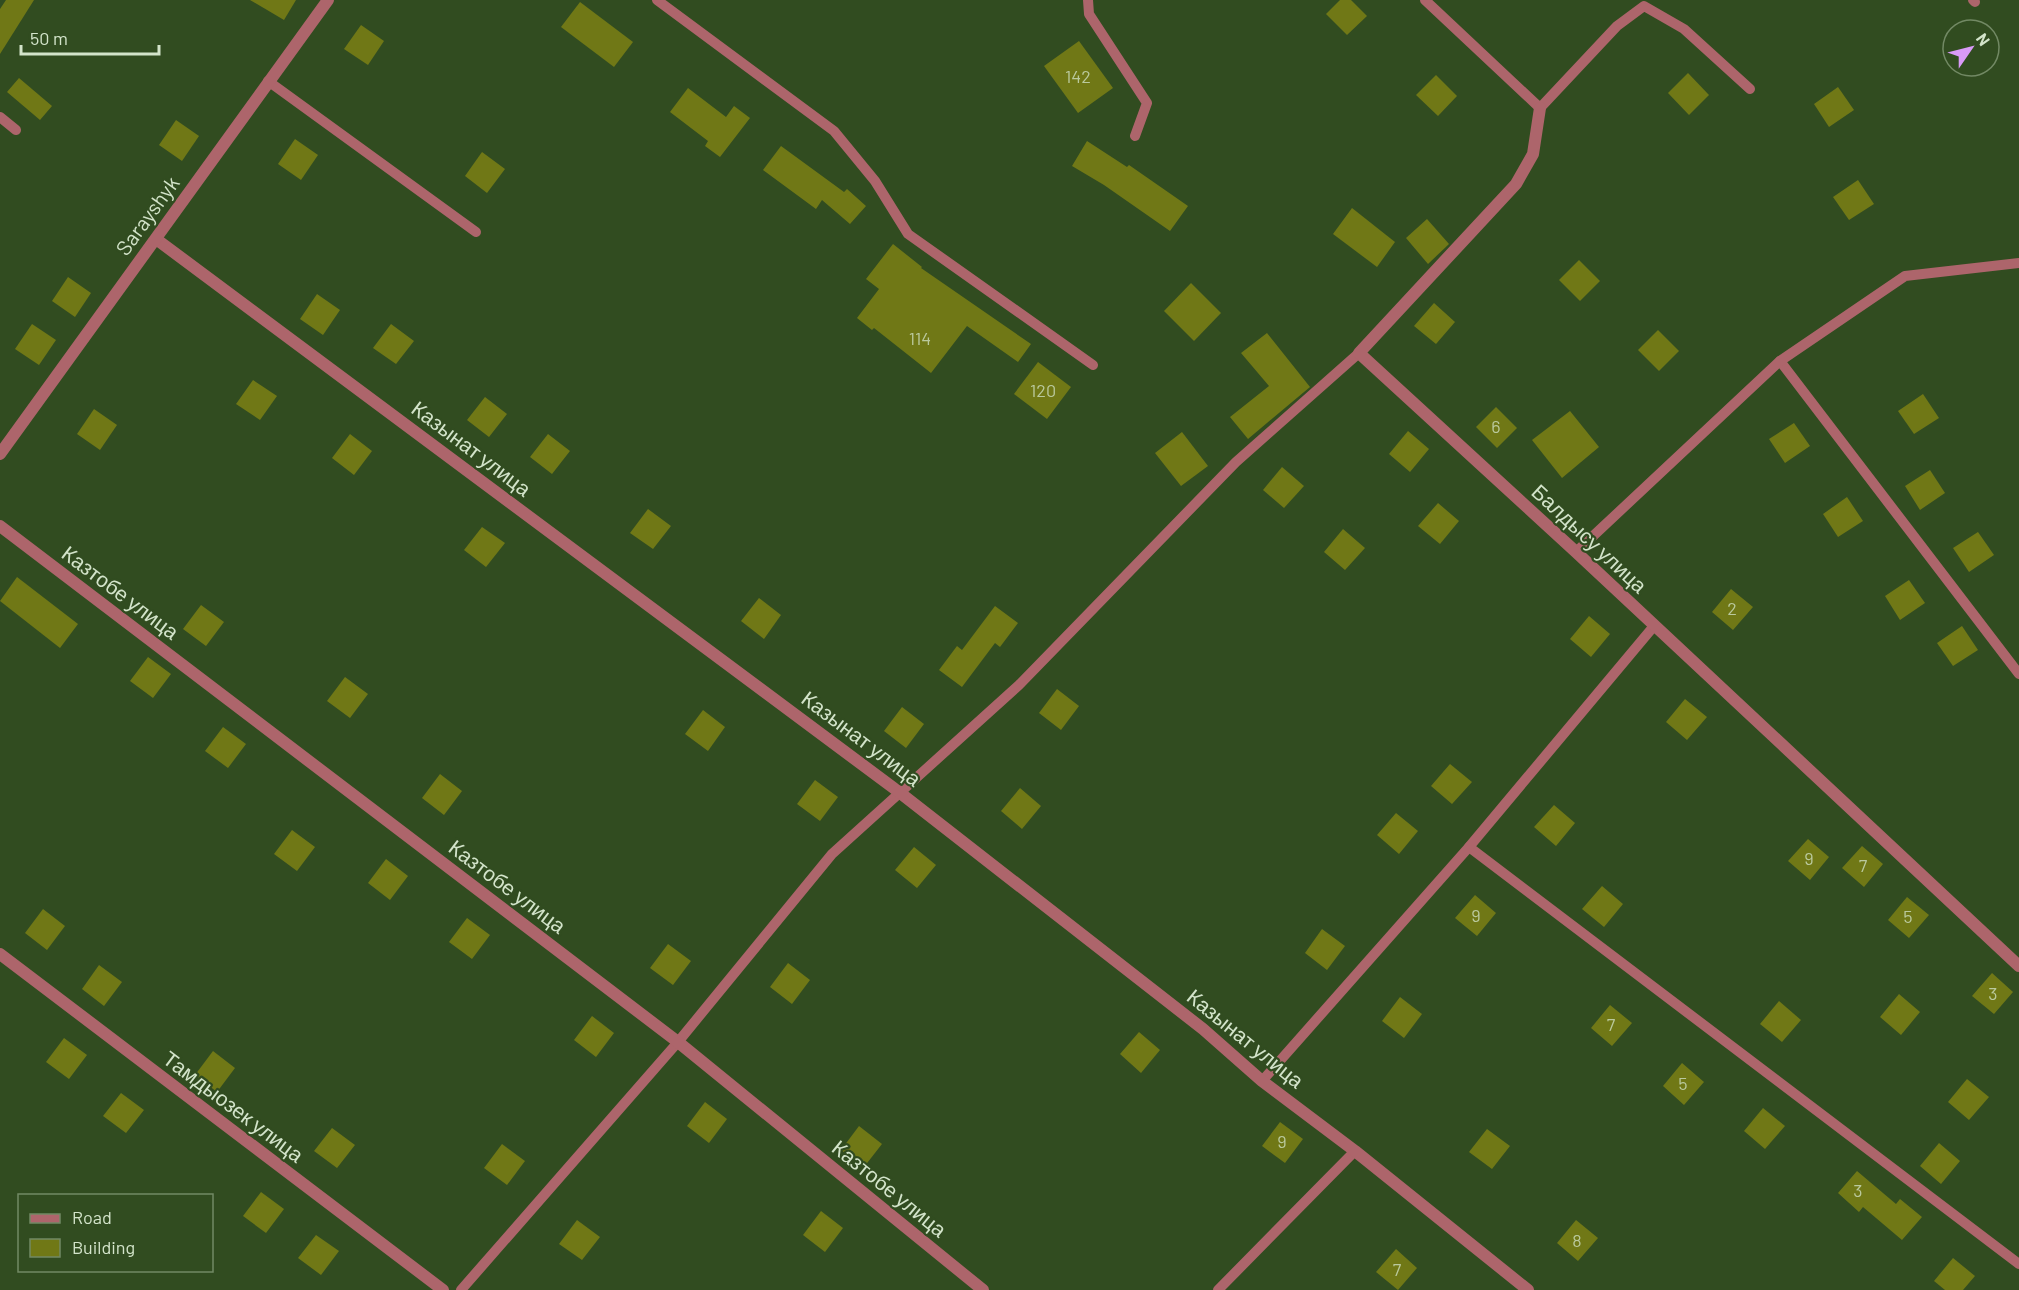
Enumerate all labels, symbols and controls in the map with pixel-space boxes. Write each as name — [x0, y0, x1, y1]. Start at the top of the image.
scale bar — [21, 18, 159, 56]
north arrow — [1941, 18, 2001, 78]
text: 50 m — [30, 27, 68, 49]
text: N — [1973, 29, 1995, 49]
house number: 142 — [1065, 65, 1091, 87]
street label: Sarayshyk — [110, 171, 184, 260]
house number: 114 — [909, 327, 931, 349]
house number: 120 — [1030, 379, 1056, 401]
street label: Казынат улица — [407, 395, 537, 501]
house number: 6 — [1491, 415, 1501, 437]
street label: Балдысу улица — [1527, 478, 1653, 598]
street label: Казтобе улица — [58, 540, 184, 644]
house number: 2 — [1727, 597, 1737, 619]
street label: Казынат улица — [797, 685, 927, 791]
street label: Казтобе улица — [445, 834, 571, 938]
house number: 9 — [1804, 847, 1814, 869]
house number: 7 — [1859, 854, 1868, 876]
house number: 9 — [1471, 904, 1481, 926]
house number: 5 — [1903, 905, 1913, 927]
house number: 3 — [1988, 982, 1998, 1004]
street label: Казынат улица — [1183, 983, 1310, 1093]
house number: 7 — [1607, 1013, 1616, 1035]
street label: Тамдыозек улица — [159, 1045, 309, 1167]
house number: 5 — [1678, 1072, 1688, 1094]
house number: 9 — [1277, 1130, 1287, 1152]
street label: Казтобе улица — [828, 1134, 952, 1242]
house number: 3 — [1853, 1179, 1863, 1201]
legend — [18, 1194, 213, 1272]
text: Road — [72, 1206, 112, 1228]
house number: 8 — [1572, 1229, 1582, 1251]
text: Building — [72, 1236, 135, 1258]
house number: 7 — [1393, 1258, 1402, 1280]

